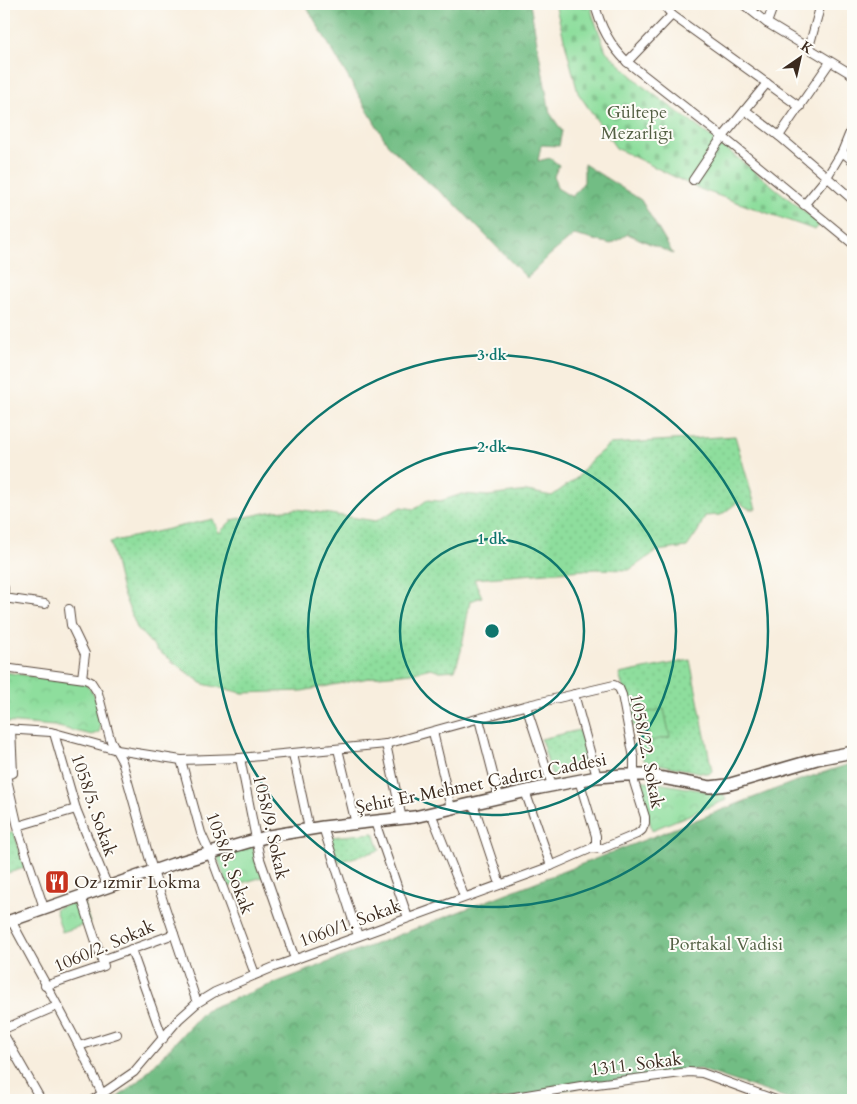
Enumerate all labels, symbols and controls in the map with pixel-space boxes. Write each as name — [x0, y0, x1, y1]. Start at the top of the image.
north arrow — [774, 32, 824, 82]
text: K — [797, 37, 818, 59]
park label: Gültepe Mezarlığı — [601, 100, 673, 146]
text: 3 dk — [477, 345, 507, 365]
text: 2 dk — [477, 437, 507, 457]
text: 1 dk — [477, 529, 507, 549]
centre of rings — [483, 622, 501, 640]
street label: 1058/22. Sokak — [623, 692, 670, 811]
street label: Şehit Er Mehmet Çadırcı Caddesi — [354, 747, 609, 820]
street label: 1058/5. Sokak — [64, 750, 123, 860]
street label: 1058/9. Sokak — [246, 772, 295, 882]
street label: 1058/8. Sokak — [199, 809, 260, 918]
restaurant icon: Oz ızmir Lokma — [44, 869, 70, 895]
place label: Oz ızmir Lokma — [74, 870, 201, 895]
street label: 1060/1. Sokak — [296, 893, 405, 954]
street label: 1060/2. Sokak — [50, 914, 159, 979]
park label: Portakal Vadisi — [669, 932, 783, 957]
street label: 1311. Sokak — [589, 1046, 684, 1083]

